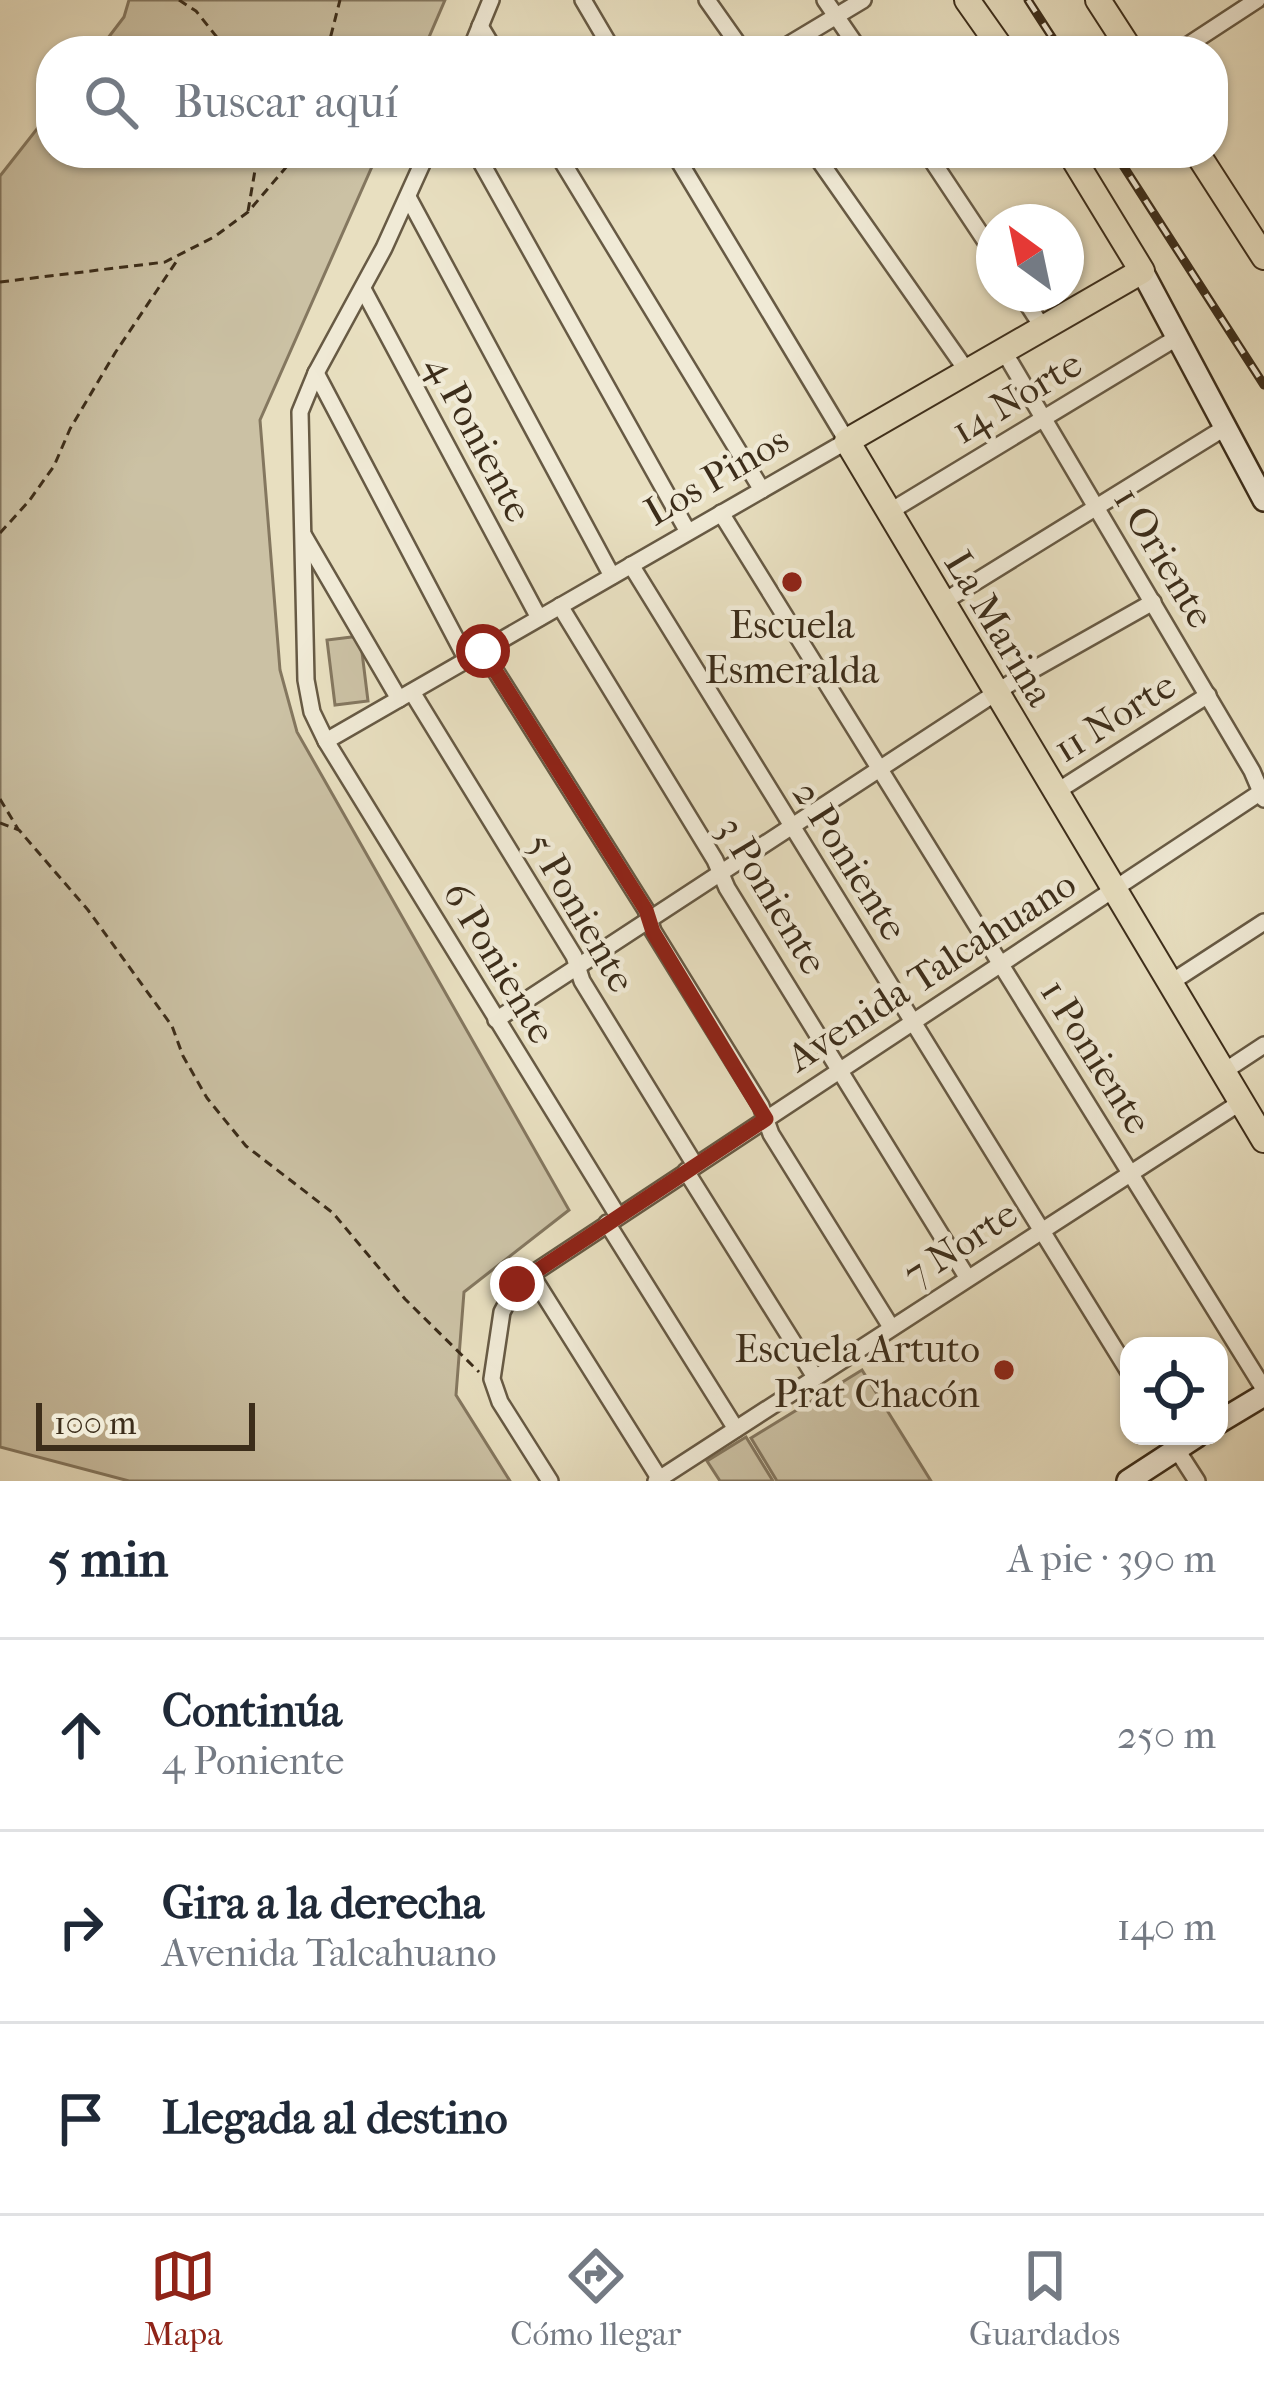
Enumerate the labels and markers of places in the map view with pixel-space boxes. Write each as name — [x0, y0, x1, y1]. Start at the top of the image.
marker: Escuela Esmeralda — [779, 569, 805, 595]
place label: Escuela Esmeralda — [705, 602, 880, 693]
place label: Escuela Artuto Prat Chacón — [735, 1326, 980, 1417]
marker: Escuela Artuto Prat Chacón — [991, 1357, 1017, 1383]

